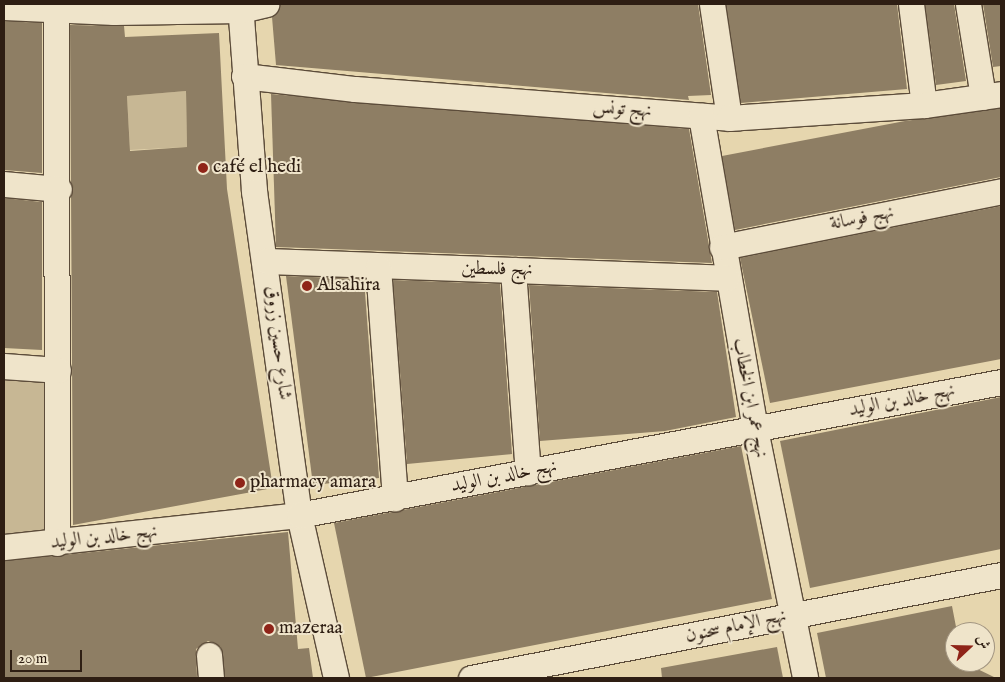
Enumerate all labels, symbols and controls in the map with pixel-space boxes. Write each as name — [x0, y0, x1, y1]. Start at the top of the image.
street label: نهج تونس — [592, 97, 652, 123]
place label: café el hedi — [213, 157, 301, 179]
marker: café el hedi — [197, 162, 209, 174]
street label: نهج فوسانة — [828, 202, 896, 236]
street label: نهج فلسطين — [461, 258, 533, 282]
place label: Alsahira — [317, 275, 380, 297]
marker: Alsahira — [301, 280, 313, 292]
street label: شارع حسين زروق — [259, 285, 295, 401]
street label: نهج عمر ابن الخطاب — [726, 336, 772, 460]
street label: نهج خالد بن الوليد — [847, 380, 957, 422]
street label: نهج خالد بن الوليد — [449, 456, 559, 498]
place label: pharmacy amara — [250, 472, 376, 494]
marker: pharmacy amara — [234, 477, 246, 489]
street label: نهج خالد بن الوليد — [49, 521, 159, 555]
street label: نهج الإمام سحنون — [683, 605, 789, 649]
place label: mazeraa — [279, 618, 343, 640]
north arrow — [945, 622, 995, 672]
marker: mazeraa — [263, 623, 275, 635]
text: ش — [972, 632, 994, 652]
scale bar — [12, 640, 85, 672]
text: 20 m — [18, 649, 47, 668]

